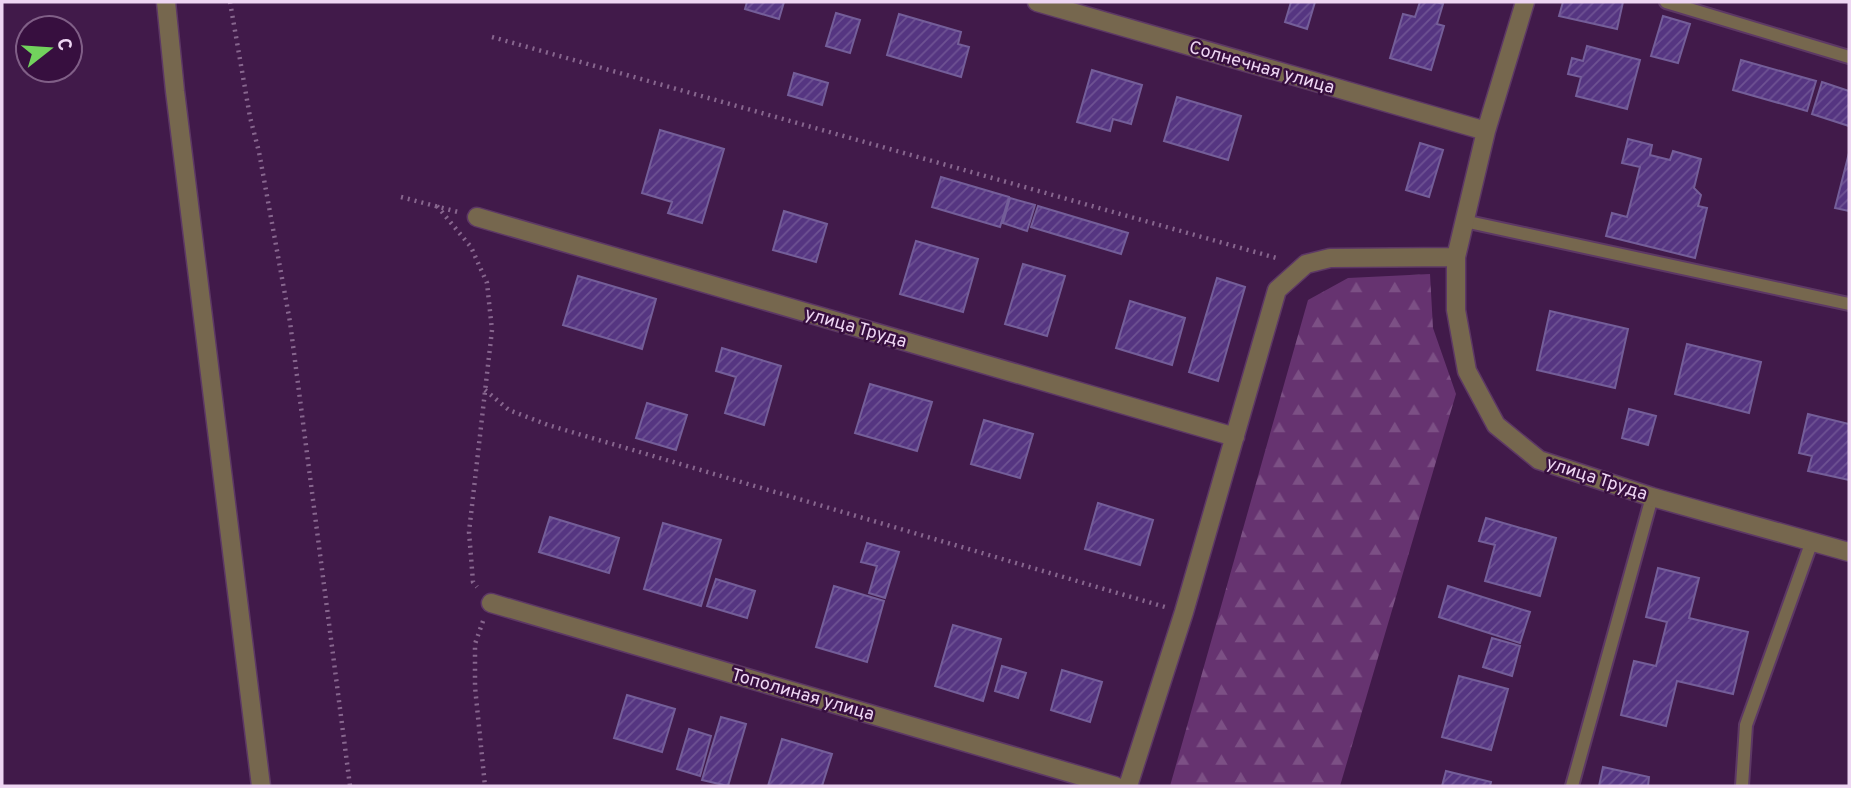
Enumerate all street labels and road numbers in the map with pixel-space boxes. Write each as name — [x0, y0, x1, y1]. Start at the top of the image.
street label: Солнечная улица — [1186, 37, 1337, 100]
street label: улица Труда — [802, 303, 909, 354]
street label: улица Труда — [1543, 452, 1650, 507]
street label: Тополиная улица — [728, 664, 877, 727]

